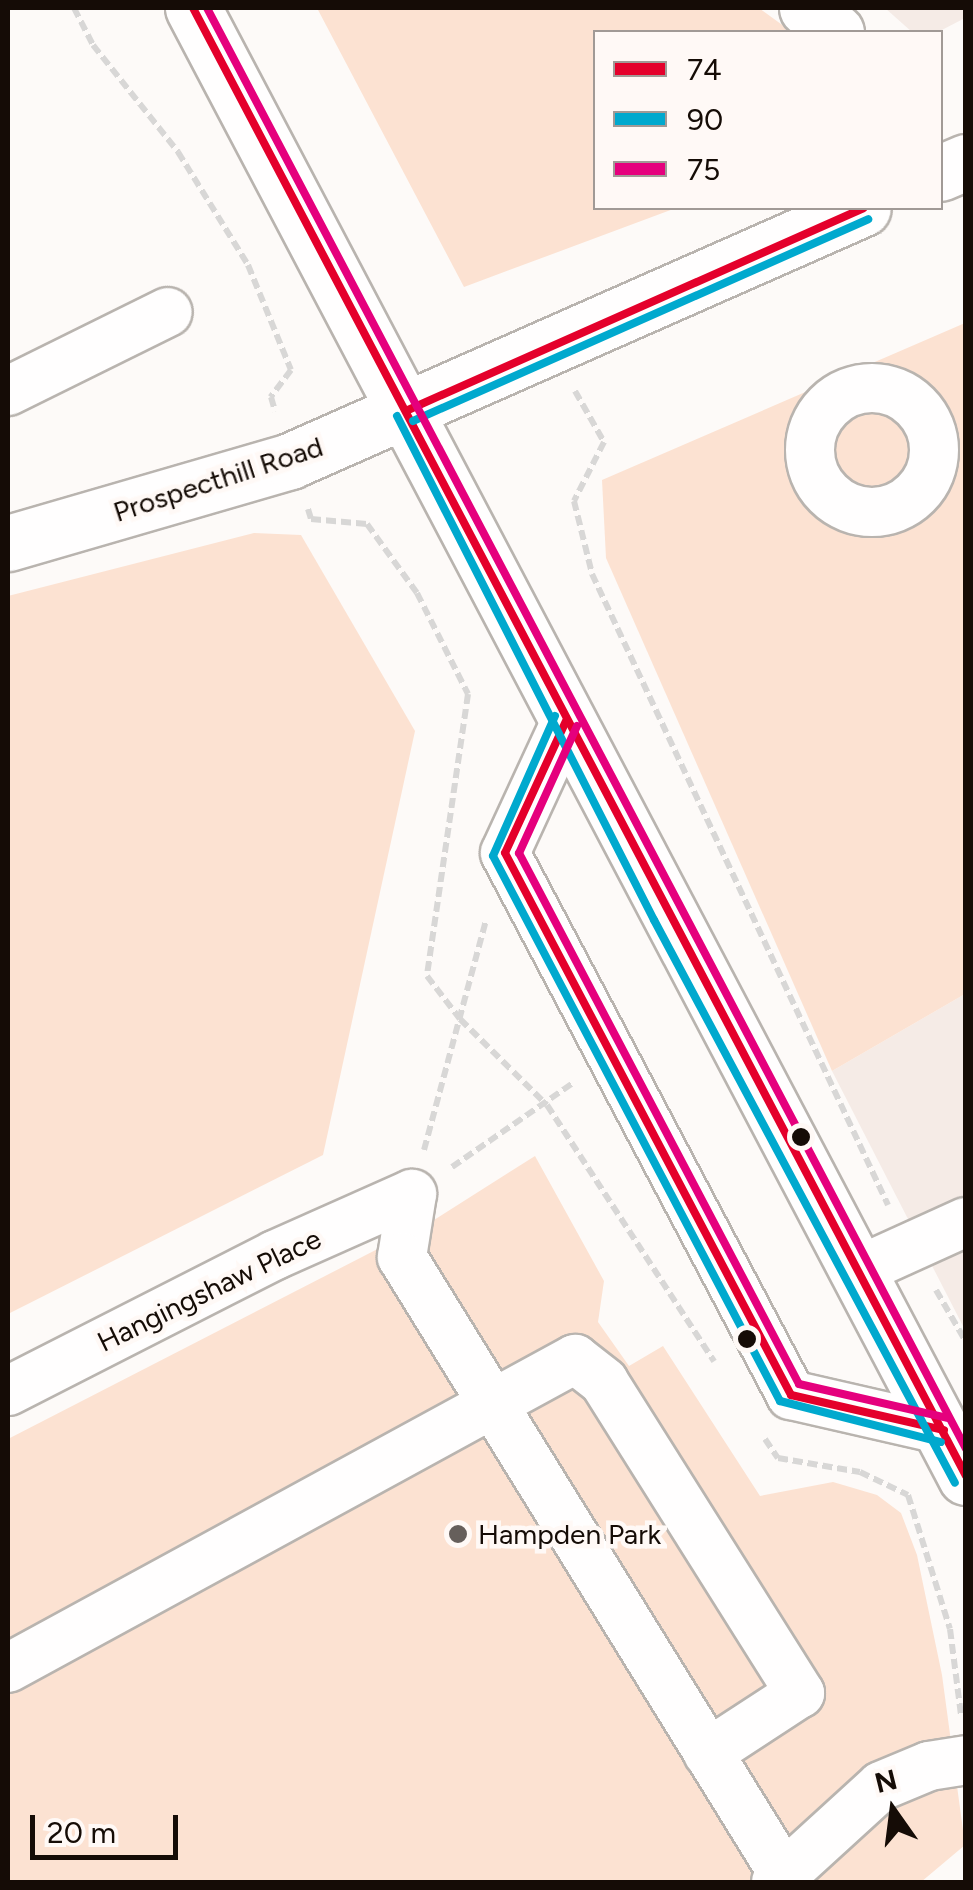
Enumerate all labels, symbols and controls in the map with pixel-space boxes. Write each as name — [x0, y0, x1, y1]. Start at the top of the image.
legend — [593, 30, 943, 210]
text: 74 — [687, 51, 722, 88]
text: 90 — [687, 101, 723, 138]
text: 75 — [687, 151, 720, 188]
street label: Prospecthill Road — [109, 429, 327, 529]
unlabelled marker — [791, 1127, 811, 1147]
street label: Hangingshaw Place — [92, 1221, 326, 1359]
unlabelled marker — [737, 1329, 757, 1349]
place label: Hampden Park — [478, 1517, 661, 1551]
marker: Hampden Park — [447, 1523, 469, 1545]
north arrow — [843, 1760, 943, 1860]
text: N — [871, 1762, 900, 1800]
scale bar — [35, 1795, 182, 1857]
text: 20 m — [47, 1814, 116, 1851]

